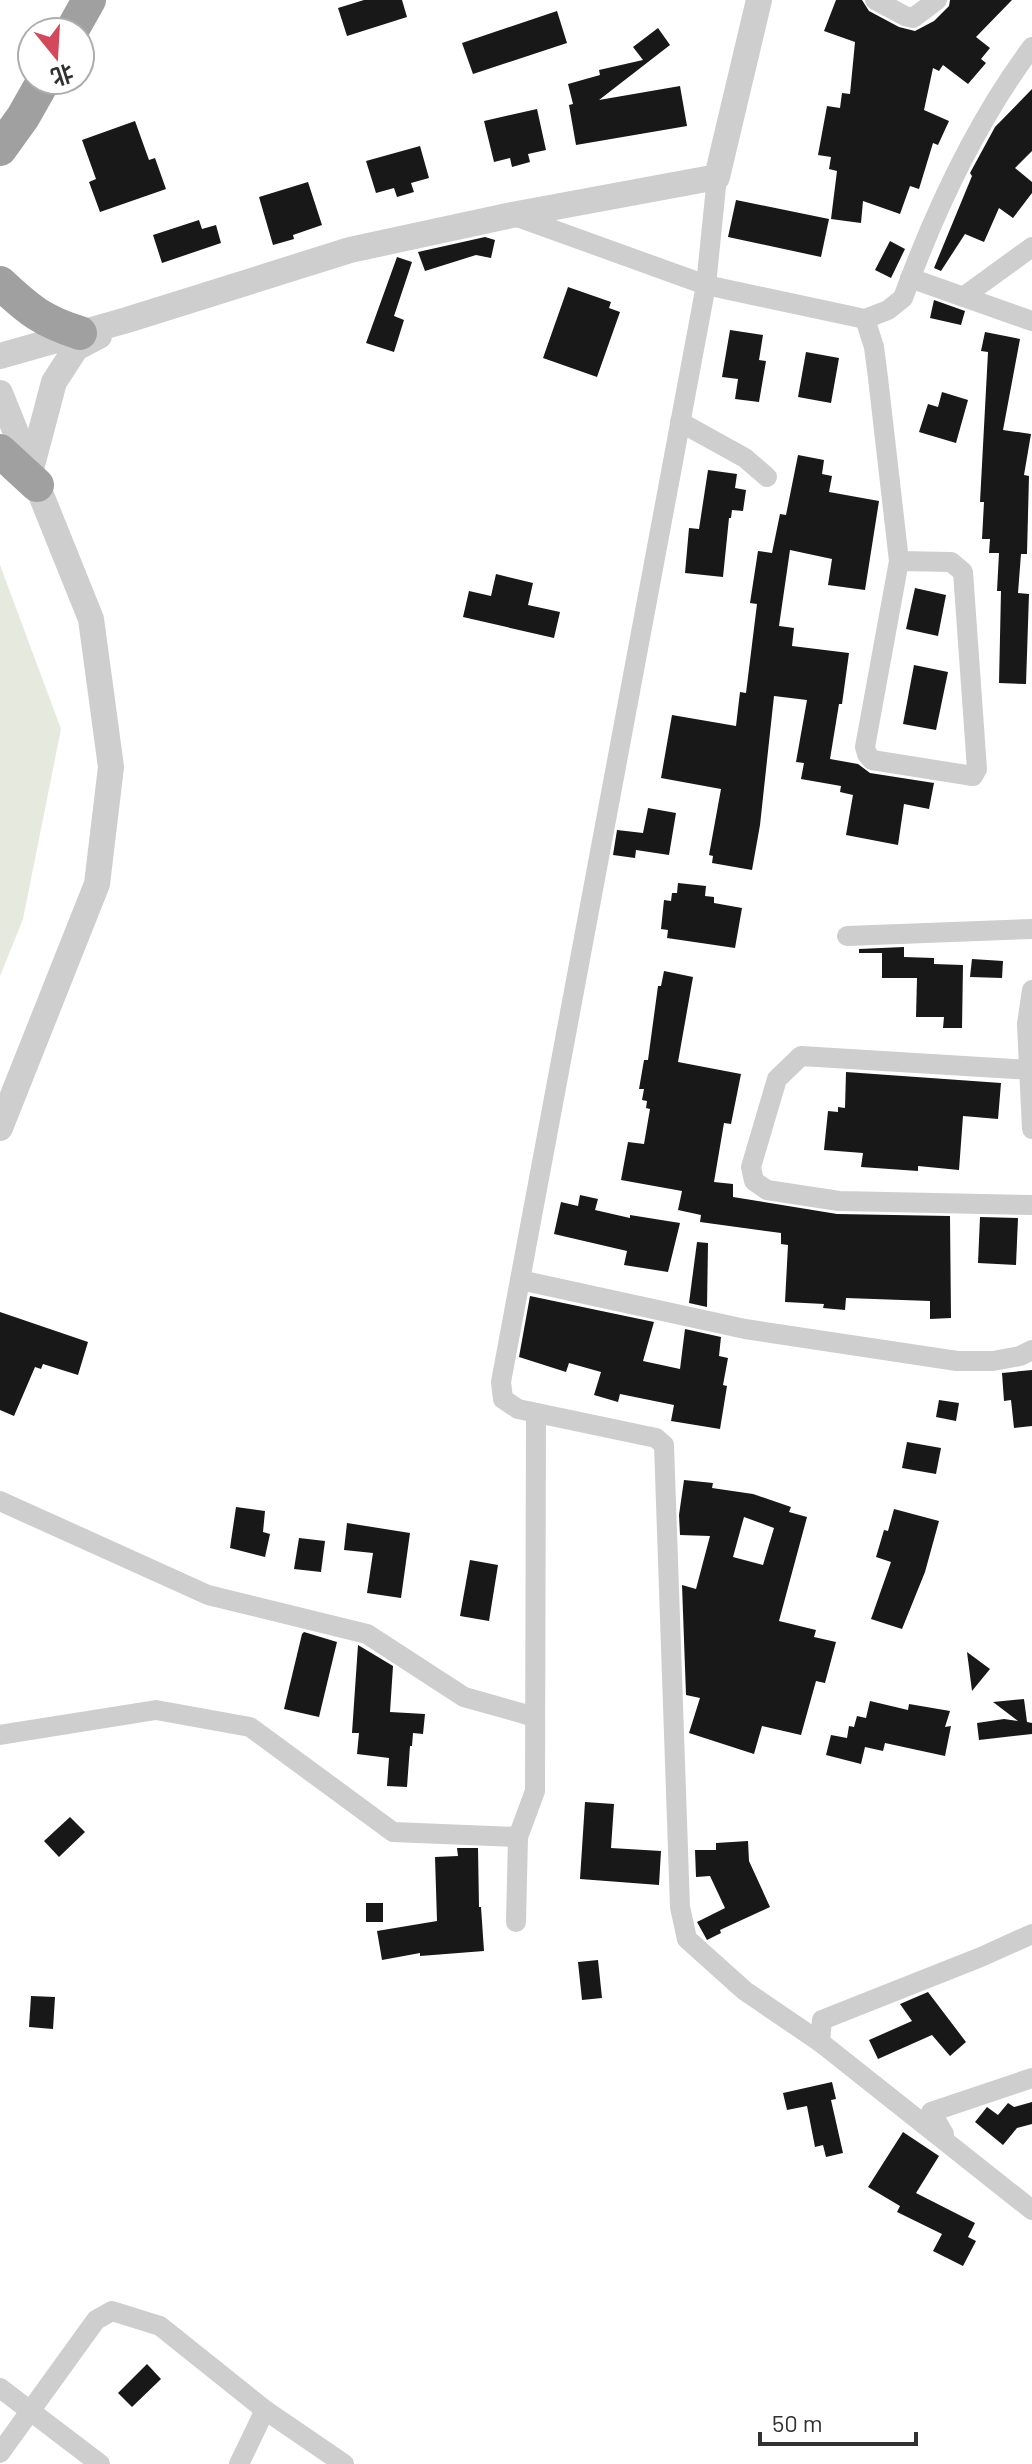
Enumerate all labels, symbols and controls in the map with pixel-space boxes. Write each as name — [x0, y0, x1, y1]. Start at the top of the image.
north arrow — [16, 16, 96, 96]
text: 北 — [48, 60, 77, 92]
scale bar — [760, 2396, 916, 2446]
text: 50 m — [772, 2408, 823, 2437]

